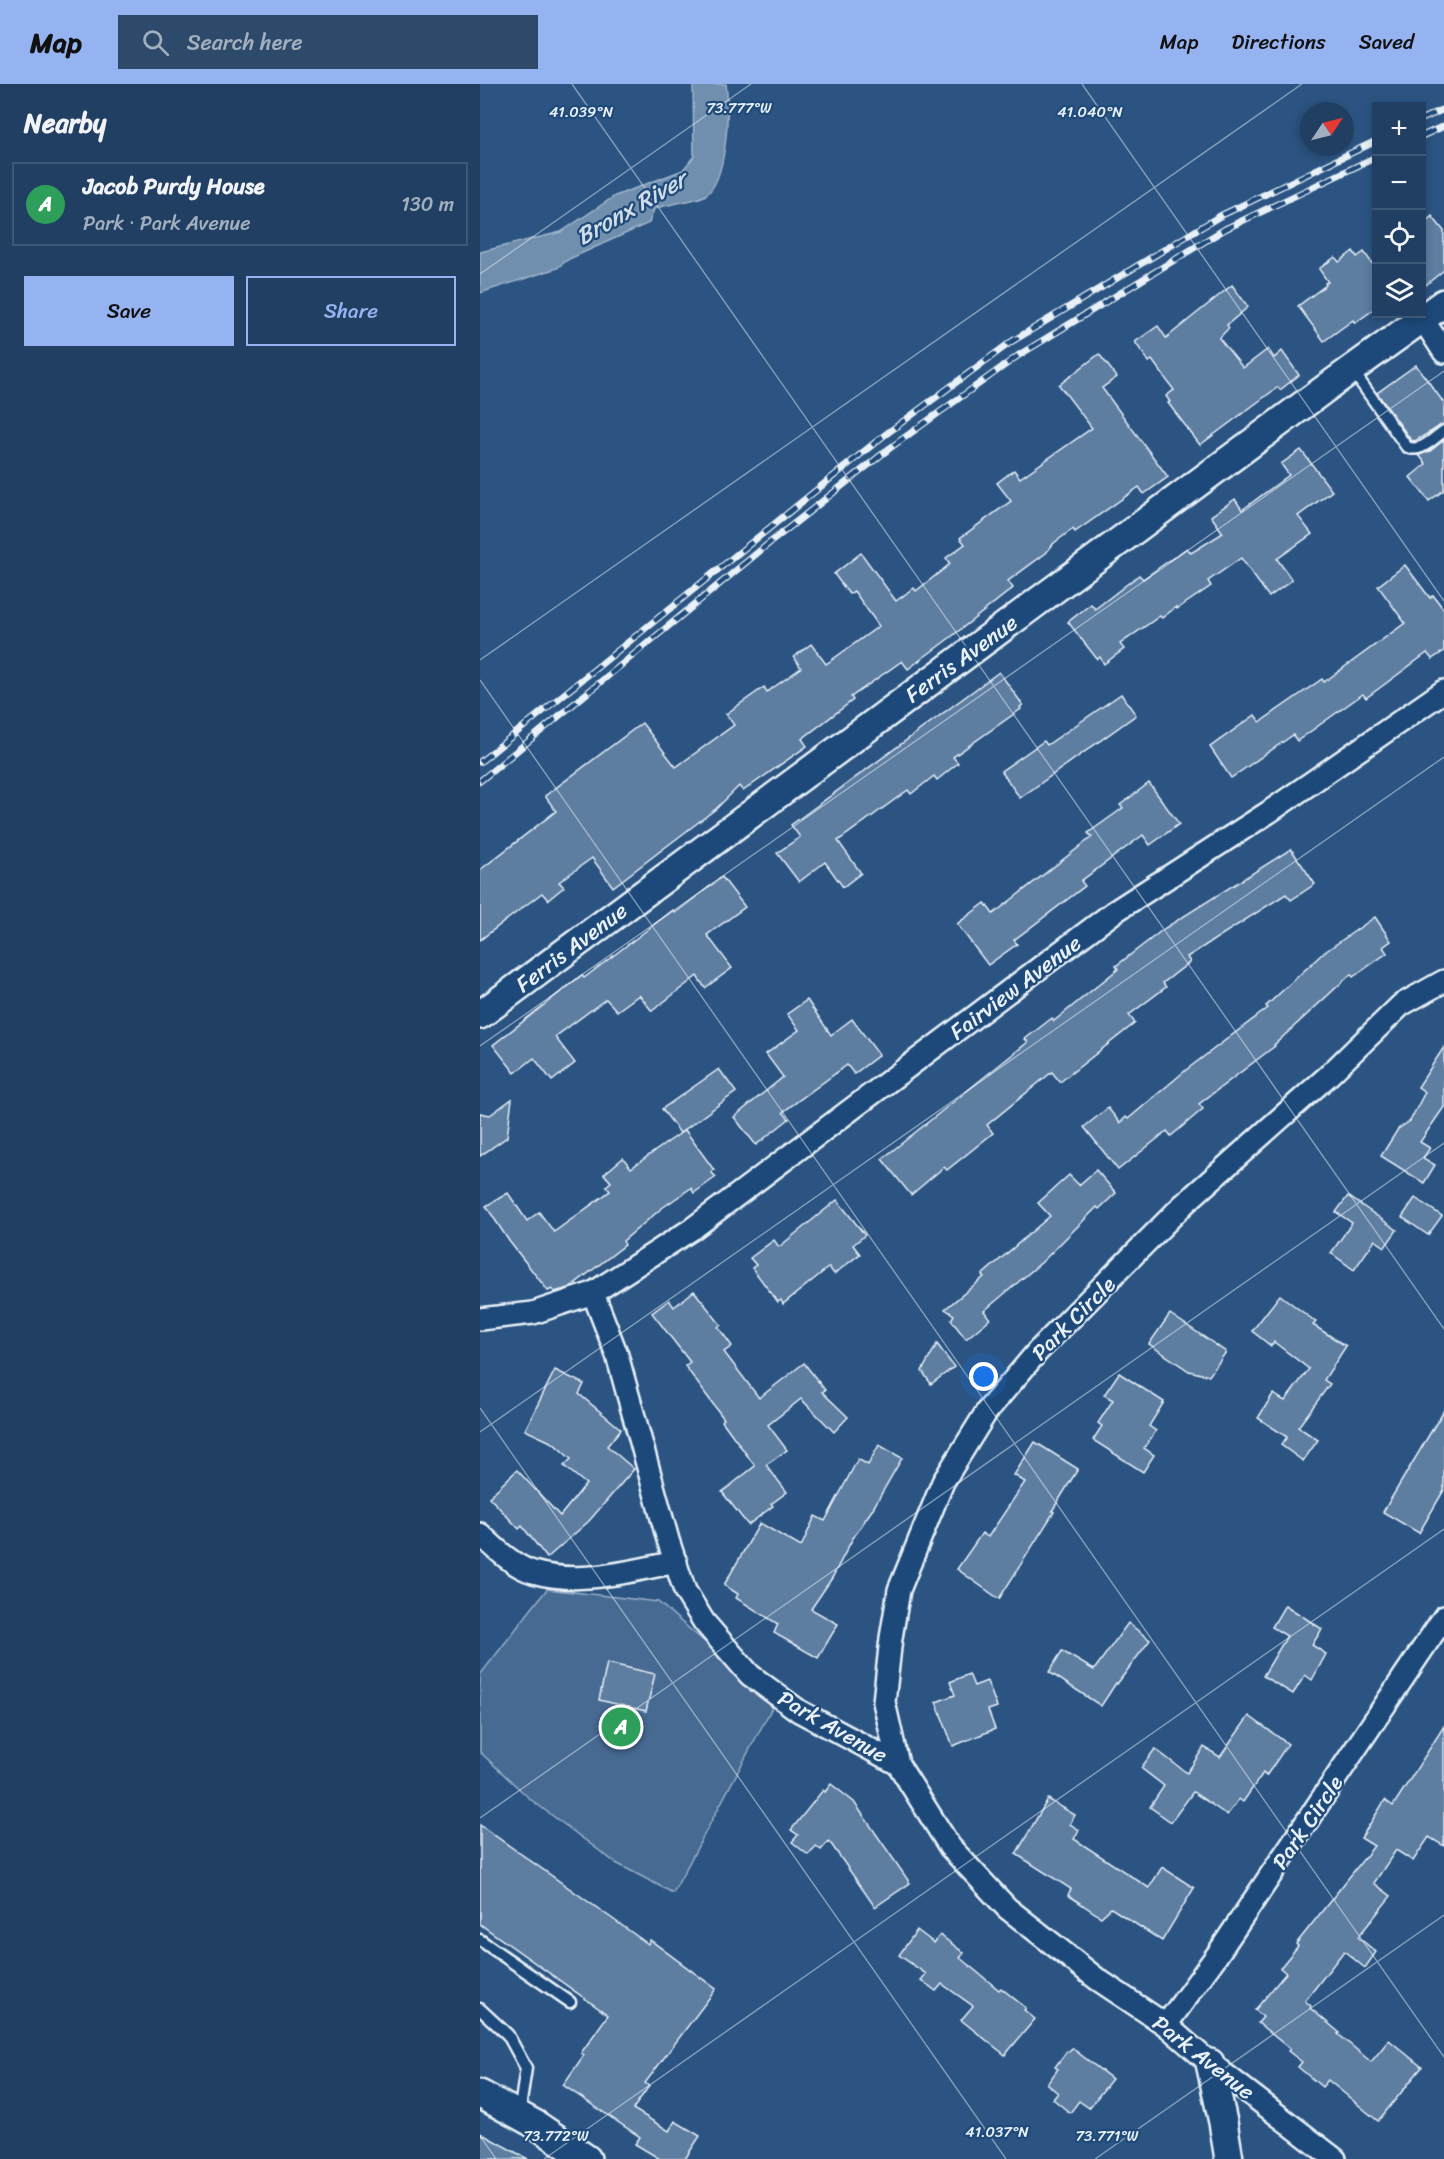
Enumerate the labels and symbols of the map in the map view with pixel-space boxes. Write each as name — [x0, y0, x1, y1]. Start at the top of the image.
text: 73.777°W — [706, 95, 772, 121]
text: 41.039°N — [549, 99, 614, 125]
text: 41.040°N — [1057, 99, 1123, 125]
north arrow — [1300, 102, 1354, 156]
water label: Bronx River — [568, 157, 698, 257]
street label: Ferris Avenue — [896, 604, 1026, 713]
street label: Ferris Avenue — [507, 892, 636, 1003]
street label: Fairview Avenue — [941, 924, 1090, 1050]
street label: Park Circle — [1022, 1266, 1125, 1370]
your location — [969, 1362, 998, 1391]
street label: Park Avenue — [770, 1679, 895, 1774]
pin: A — [602, 1704, 640, 1750]
street label: Park Circle — [1261, 1766, 1354, 1878]
street label: Park Avenue — [1144, 2005, 1264, 2110]
text: 41.037°N — [965, 2119, 1029, 2145]
text: 73.772°W — [523, 2123, 589, 2149]
text: 73.771°W — [1076, 2123, 1139, 2149]

